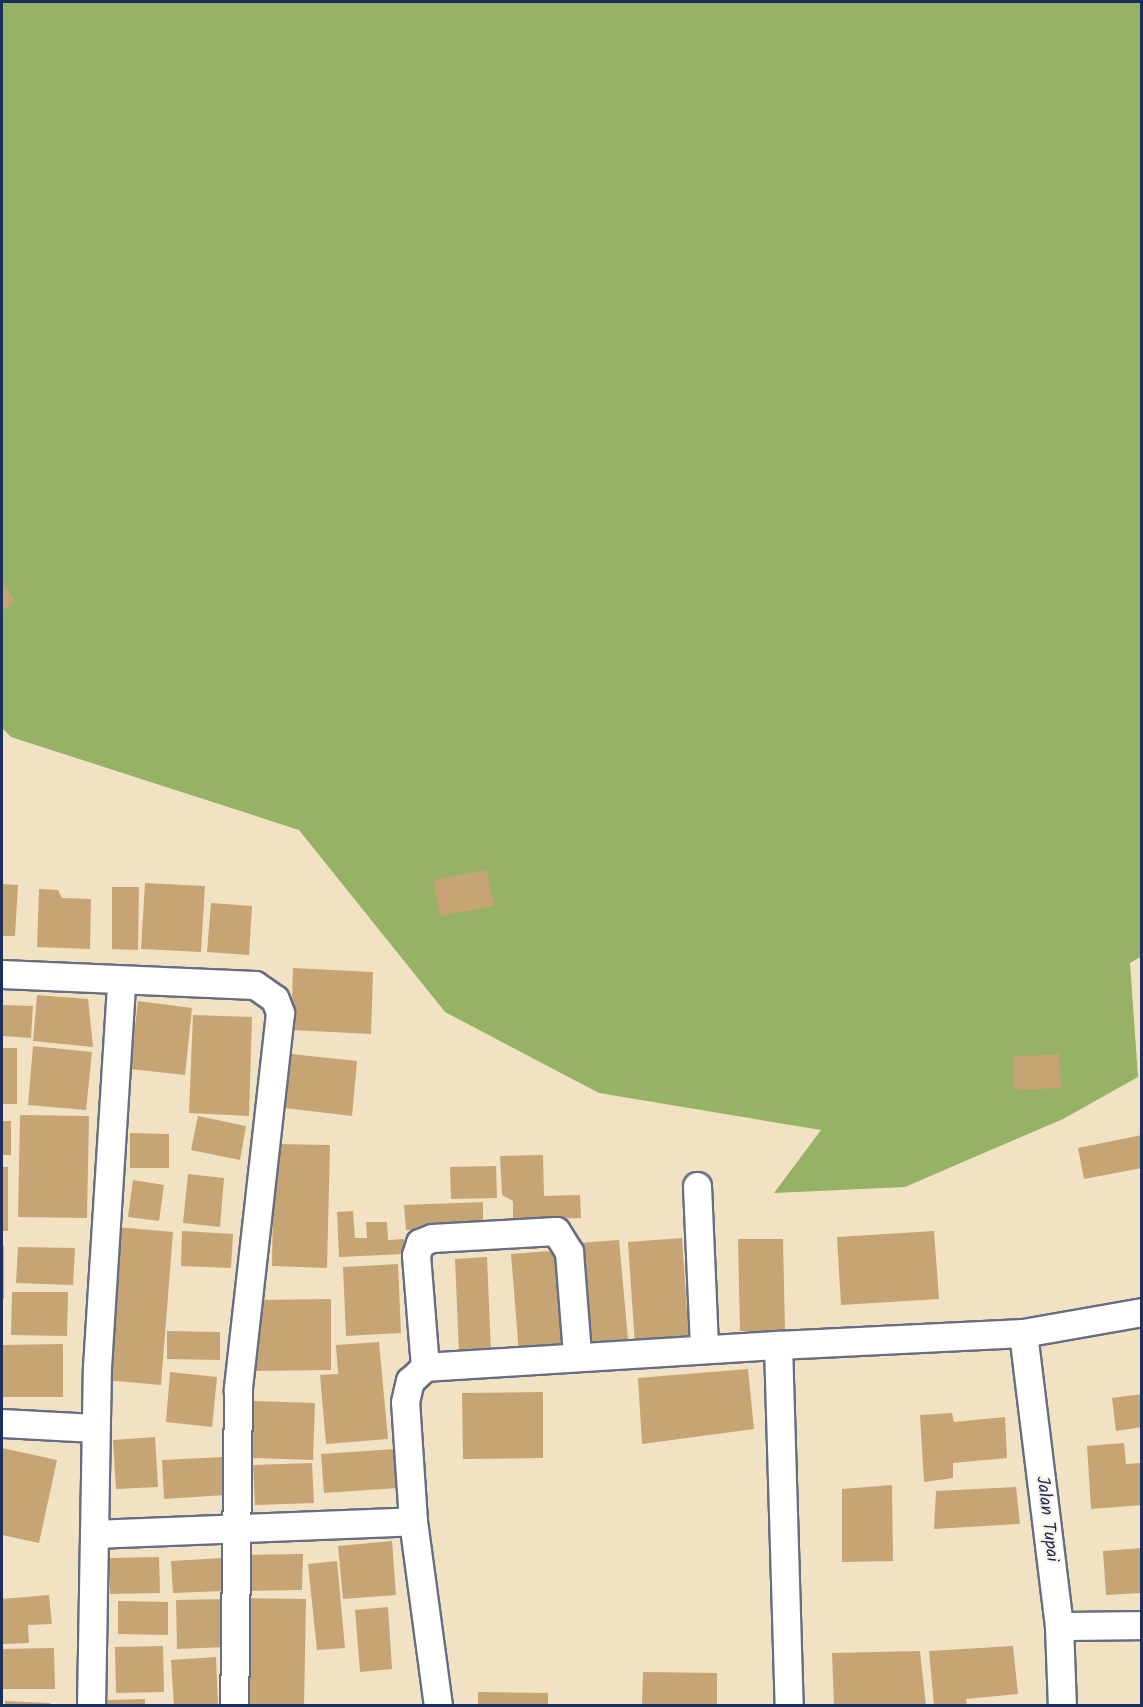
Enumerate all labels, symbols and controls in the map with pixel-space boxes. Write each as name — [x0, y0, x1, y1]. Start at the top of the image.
street label: Jalan Tupai — [1030, 1475, 1062, 1563]

